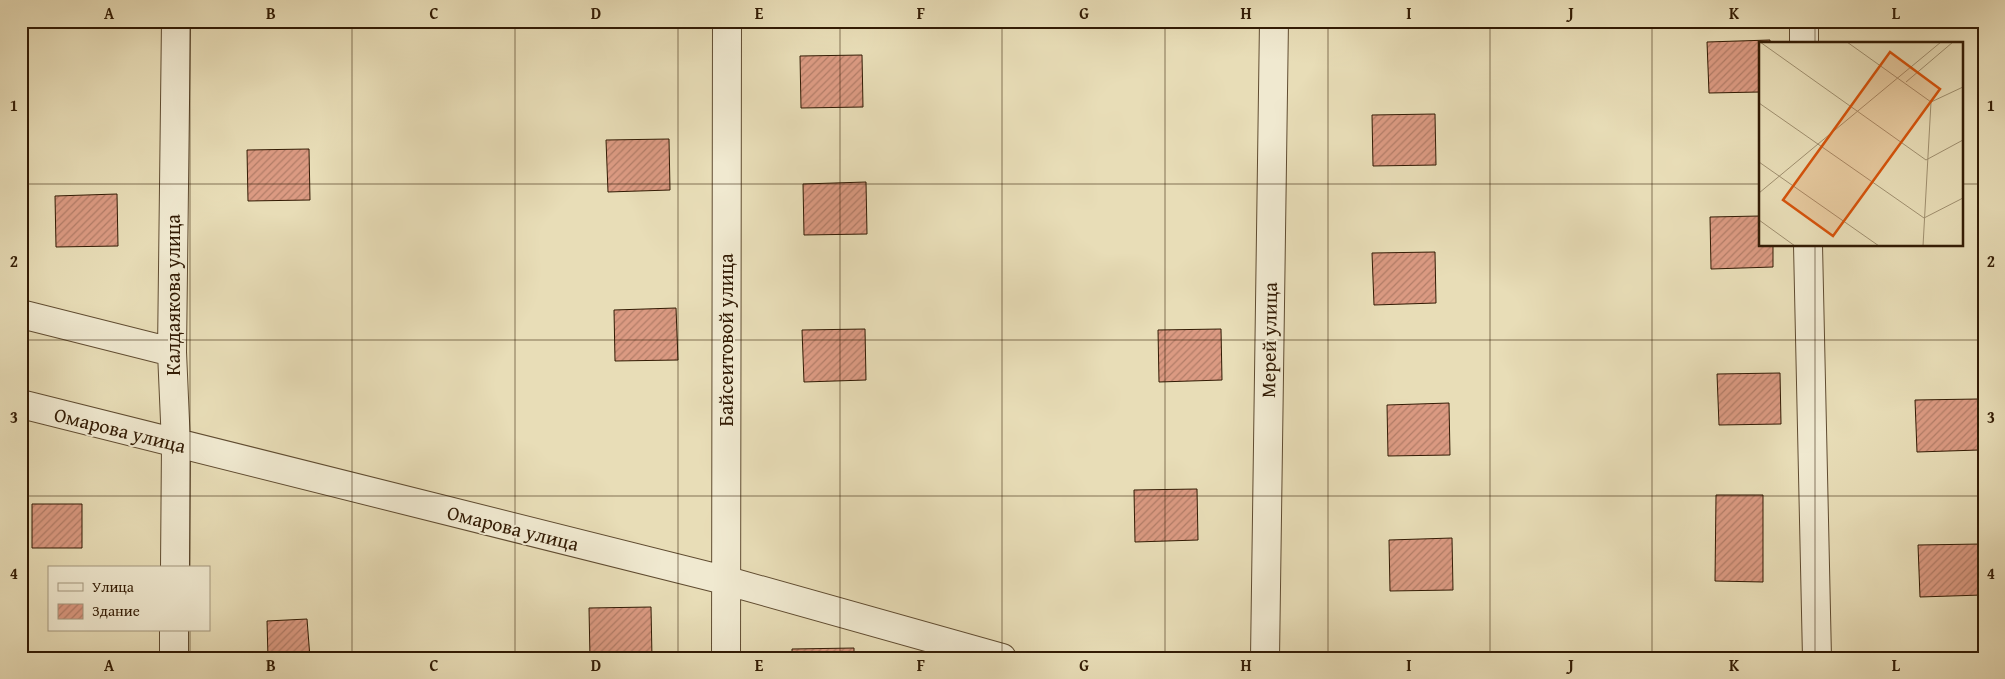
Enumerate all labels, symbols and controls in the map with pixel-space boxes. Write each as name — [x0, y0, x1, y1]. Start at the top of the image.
text: A — [104, 1, 115, 25]
text: B — [266, 1, 276, 25]
text: C — [429, 1, 439, 25]
text: D — [591, 1, 601, 25]
text: E — [755, 1, 764, 25]
text: F — [917, 1, 925, 25]
text: G — [1079, 1, 1089, 25]
text: H — [1240, 1, 1252, 25]
text: I — [1406, 1, 1412, 25]
text: J — [1565, 1, 1574, 25]
text: K — [1729, 1, 1740, 25]
text: L — [1892, 1, 1901, 25]
inset map — [1759, 42, 1962, 246]
text: 1 — [10, 93, 18, 117]
text: 1 — [1987, 93, 1995, 117]
street label: Калдаякова улица — [158, 214, 187, 376]
text: 2 — [10, 249, 18, 273]
text: 2 — [1987, 249, 1995, 273]
street label: Байсеитовой улица — [711, 253, 740, 427]
street label: Мерей улица — [1253, 281, 1284, 398]
street label: Омарова улица — [51, 399, 189, 460]
text: 3 — [10, 405, 18, 429]
text: 3 — [1987, 405, 1995, 429]
street label: Омарова улица — [444, 497, 582, 558]
text: 4 — [10, 561, 18, 585]
text: 4 — [1987, 561, 1995, 585]
legend — [48, 566, 210, 632]
text: Улица — [92, 576, 135, 597]
text: Здание — [92, 600, 140, 621]
text: A — [104, 653, 115, 677]
text: B — [266, 653, 276, 677]
text: C — [429, 653, 439, 677]
text: D — [591, 653, 601, 677]
text: E — [755, 653, 764, 677]
text: F — [917, 653, 925, 677]
text: G — [1079, 653, 1089, 677]
text: H — [1240, 653, 1252, 677]
text: I — [1406, 653, 1412, 677]
text: J — [1565, 653, 1574, 677]
text: K — [1729, 653, 1740, 677]
text: L — [1892, 653, 1901, 677]

